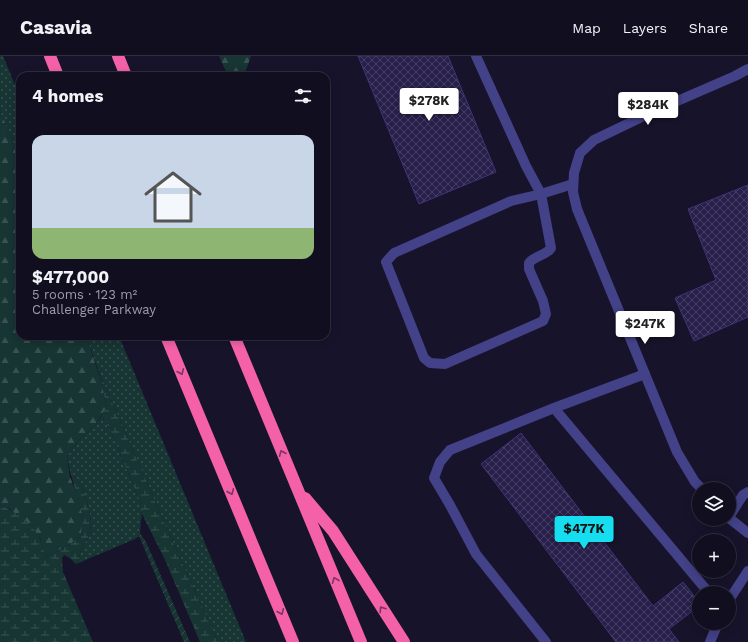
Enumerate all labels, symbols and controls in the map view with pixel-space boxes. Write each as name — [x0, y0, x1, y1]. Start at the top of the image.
text: Casavia — [20, 16, 92, 39]
text: Map — [572, 20, 601, 36]
text: Layers — [623, 20, 667, 36]
text: Share — [689, 20, 728, 36]
icon: filters — [292, 85, 314, 107]
text: 4 homes — [32, 86, 103, 106]
pin: $278K — [401, 88, 457, 122]
pin: $284K — [620, 92, 676, 126]
text: $278K — [409, 93, 449, 108]
text: $284K — [627, 97, 669, 112]
icon: home — [137, 161, 209, 233]
text: $477,000 — [32, 267, 109, 287]
text: 5 rooms · 123 m² — [32, 287, 137, 302]
text: Challenger Parkway — [32, 302, 156, 317]
pin: $247K — [617, 311, 673, 345]
text: $247K — [625, 316, 665, 331]
one-way arrow — [176, 368, 184, 375]
one-way arrow — [279, 450, 287, 457]
map controls — [692, 482, 736, 630]
button: layers — [692, 482, 736, 526]
one-way arrow — [226, 489, 234, 496]
pin: $477K — [556, 516, 612, 550]
text: $477K — [564, 521, 604, 536]
button: + — [692, 534, 736, 578]
one-way arrow — [332, 577, 340, 585]
button: − — [692, 586, 736, 630]
one-way arrow — [380, 607, 387, 614]
one-way arrow — [276, 609, 284, 616]

